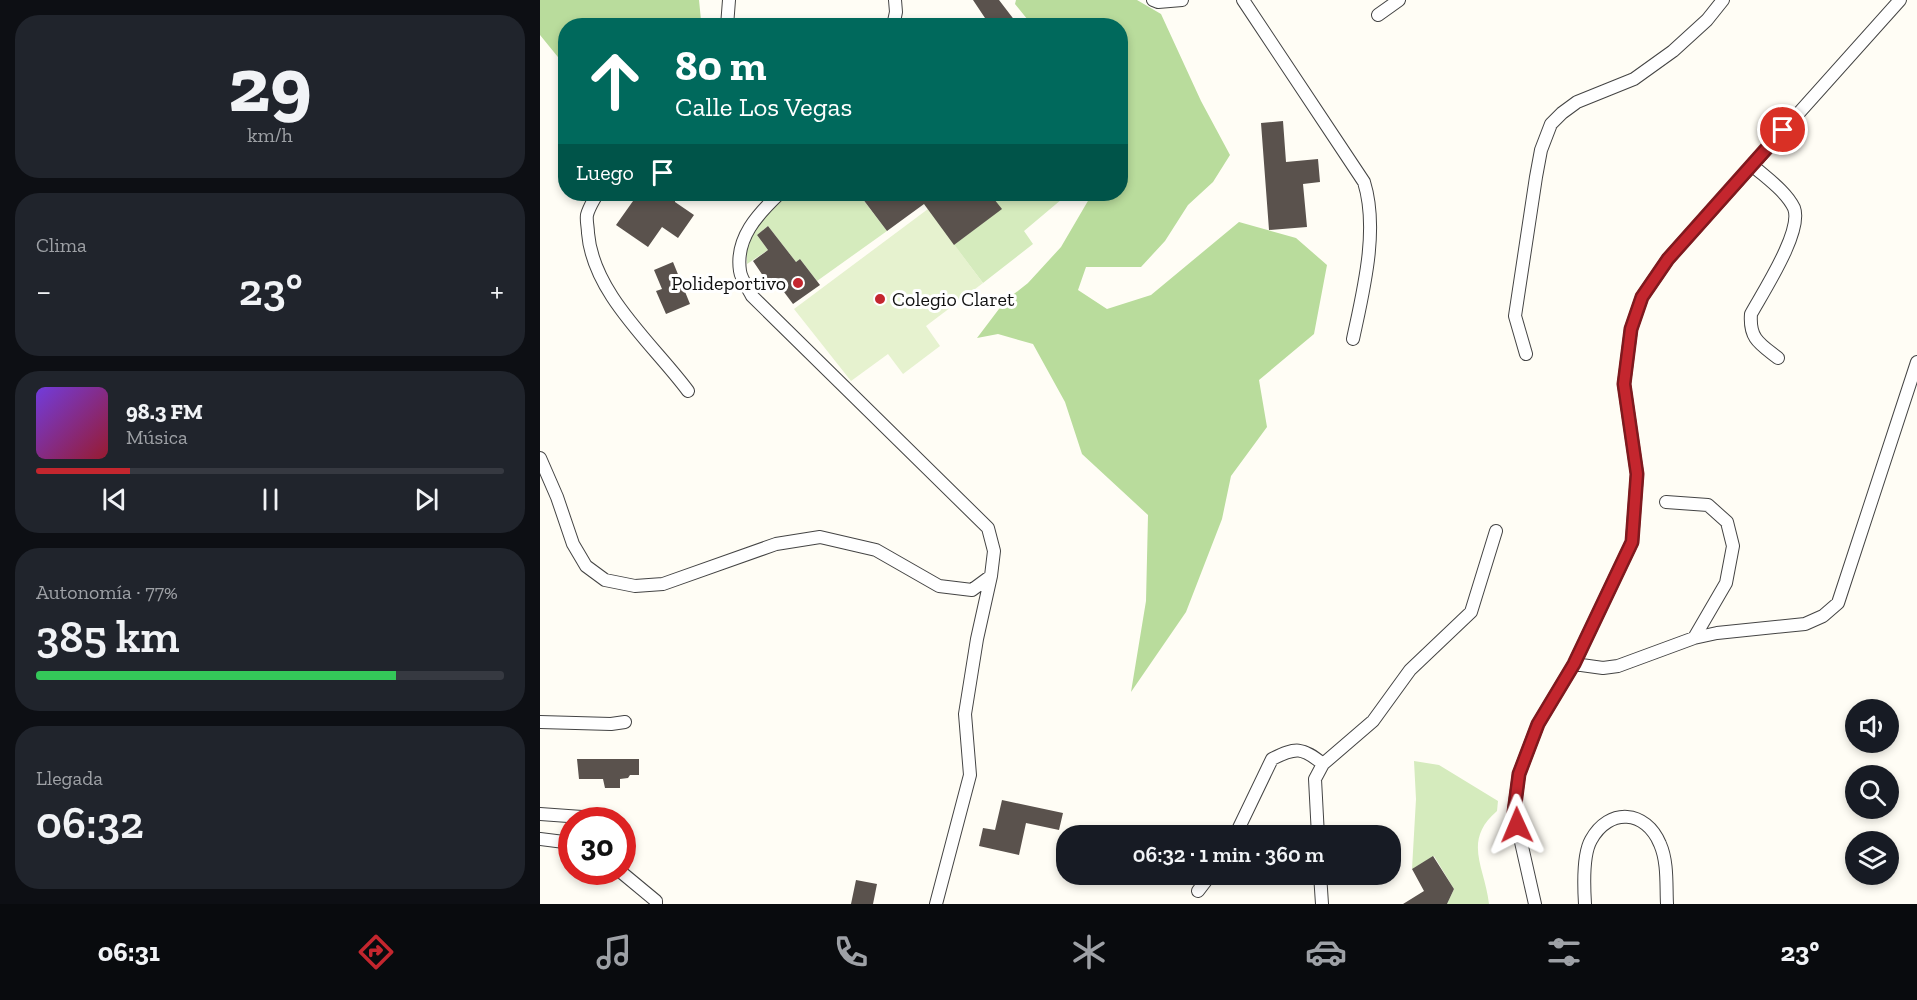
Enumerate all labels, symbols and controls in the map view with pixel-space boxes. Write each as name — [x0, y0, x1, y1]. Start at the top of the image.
text: 29 — [228, 37, 312, 131]
text: 80 m — [675, 40, 766, 91]
icon: ahead — [576, 42, 654, 120]
text: Calle Los Vegas — [675, 91, 852, 123]
pin — [1757, 104, 1808, 155]
icon: arrive — [1766, 113, 1799, 146]
text: km/h — [247, 123, 293, 147]
icon: arrive — [646, 156, 679, 189]
text: Luego — [576, 159, 634, 186]
text: Clima — [36, 233, 87, 257]
text: 23° — [239, 263, 303, 317]
text: − — [36, 271, 51, 310]
text: + — [490, 271, 504, 310]
place label: Polideportivo — [671, 271, 786, 295]
marker: Polideportivo — [791, 276, 805, 290]
place label: Colegio Claret — [892, 287, 1015, 311]
marker: Colegio Claret — [873, 292, 887, 306]
text: 98.3 FM — [126, 398, 203, 425]
text: Música — [126, 425, 188, 449]
icon: previous — [98, 483, 131, 516]
icon: pause — [254, 483, 287, 516]
icon: next — [410, 483, 443, 516]
text: Autonomía · 77% — [36, 580, 178, 604]
text: 385 km — [36, 610, 179, 664]
map controls — [1845, 699, 1899, 885]
button: sound — [1845, 699, 1899, 753]
button: search — [1845, 765, 1899, 819]
text: Llegada — [36, 766, 103, 790]
position arrow — [1485, 793, 1549, 857]
text: 06:32 — [36, 796, 144, 850]
speed limit sign: 30 — [558, 807, 636, 885]
button: layers — [1845, 831, 1899, 885]
text: 06:32 · 1 min · 360 m — [1133, 841, 1324, 868]
icon: directions — [355, 931, 397, 973]
icon: music — [593, 931, 635, 973]
icon: phone — [830, 931, 872, 973]
icon: climate — [1068, 931, 1110, 973]
icon: car — [1305, 931, 1347, 973]
icon: filters — [1543, 931, 1585, 973]
text: 06:31 — [98, 936, 160, 968]
text: 23° — [1781, 936, 1819, 968]

